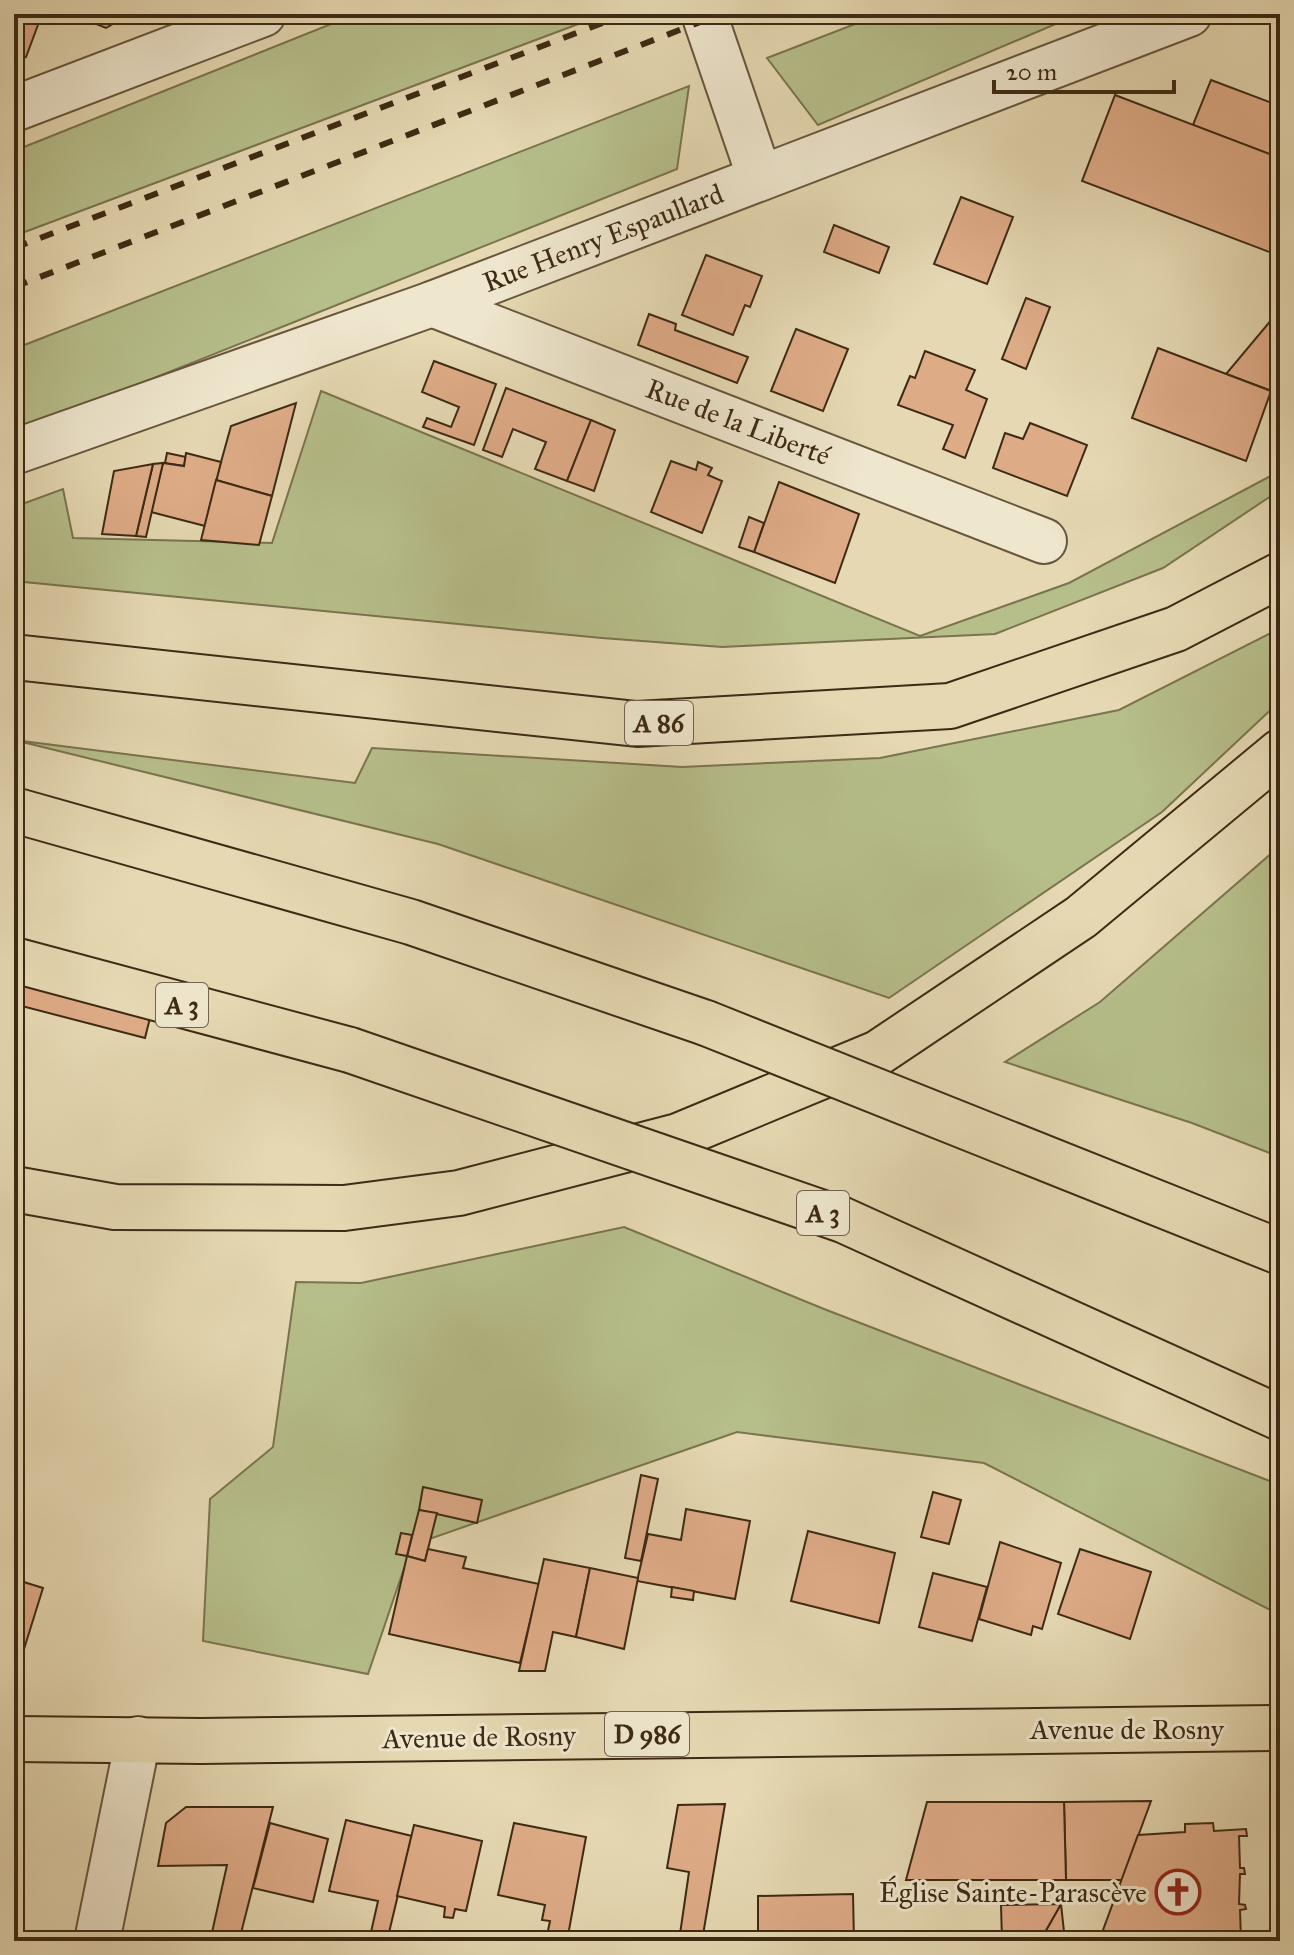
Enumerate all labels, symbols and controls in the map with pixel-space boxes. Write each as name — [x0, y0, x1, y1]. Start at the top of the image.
scale bar — [994, 44, 1174, 94]
text: 20 m — [1006, 57, 1057, 87]
street label: Rue Henry Espaullard — [478, 176, 728, 300]
street label: Rue de la Liberté — [641, 371, 836, 473]
road number: A 86 — [625, 701, 693, 745]
road number: A 3 — [156, 983, 208, 1027]
road number: A 3 — [797, 1191, 849, 1235]
road number: D 986 — [605, 1712, 689, 1756]
street label: Avenue de Rosny — [1029, 1712, 1225, 1747]
street label: Avenue de Rosny — [381, 1718, 577, 1756]
church icon: Église Sainte-Parascève — [1154, 1868, 1202, 1916]
place label: Église Sainte-Parascève — [879, 1875, 1147, 1910]

